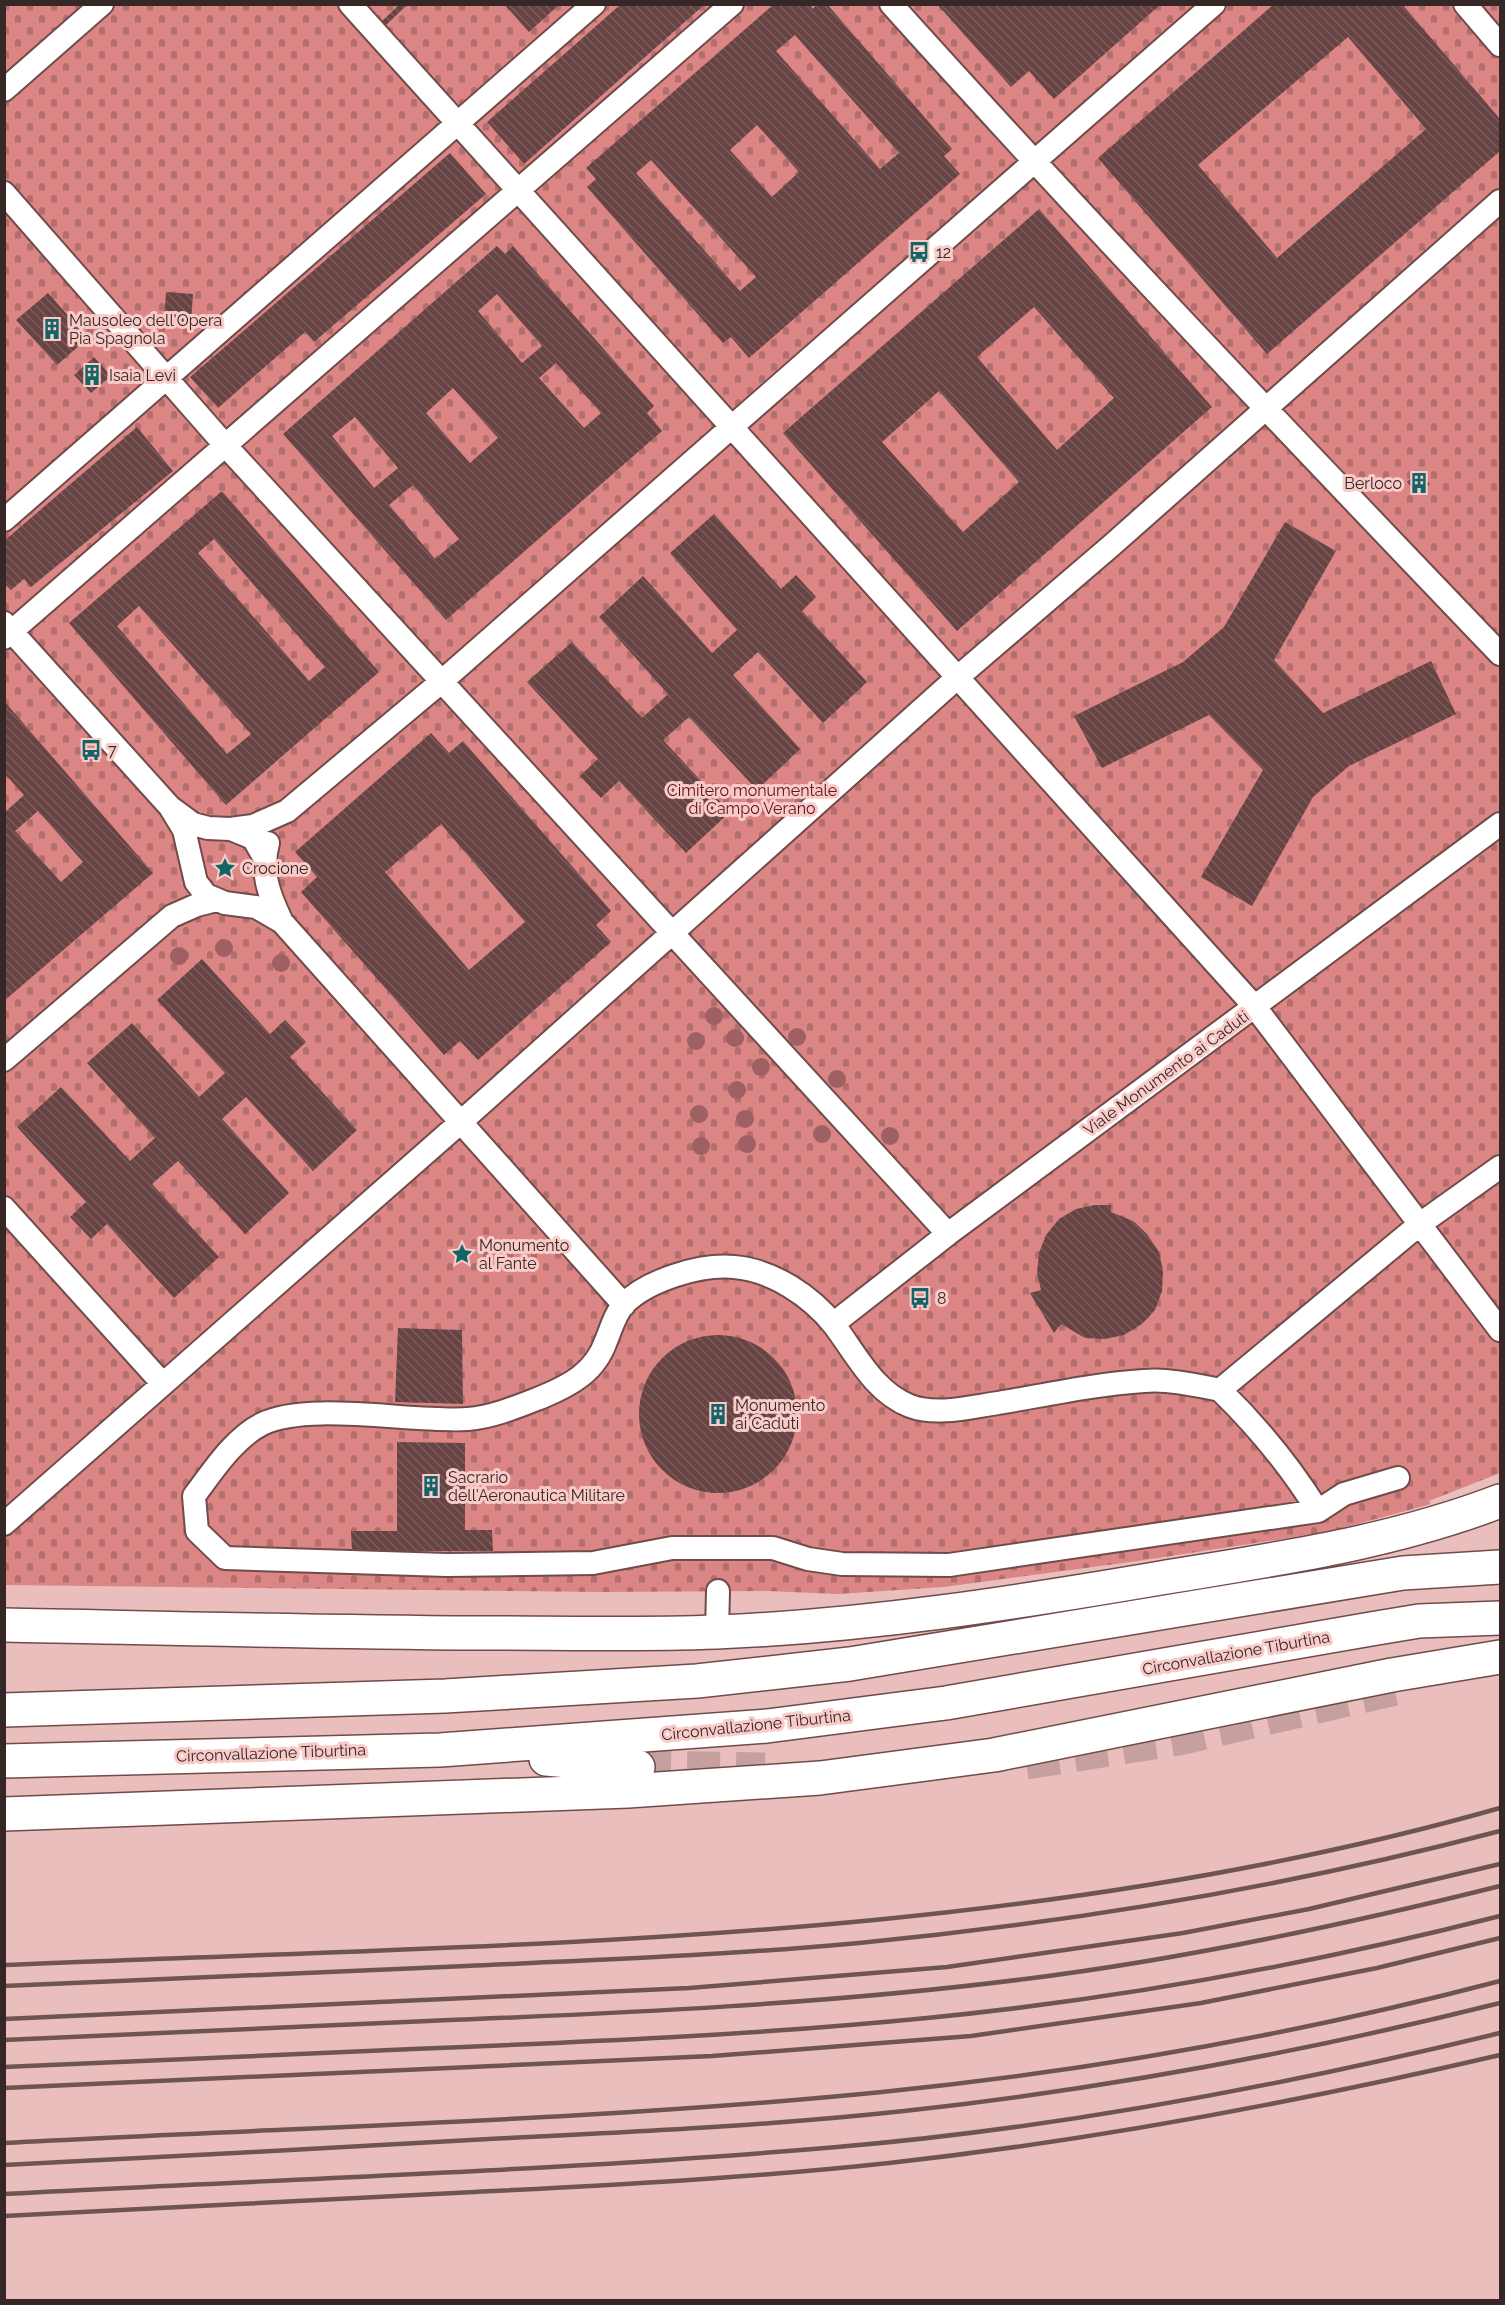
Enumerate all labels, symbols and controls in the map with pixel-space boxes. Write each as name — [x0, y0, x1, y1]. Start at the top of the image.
bus stop icon: 12 — [907, 240, 931, 264]
place label: 12 — [936, 243, 951, 262]
place label: Mausoleo dell'Opera Pia Spagnola — [69, 311, 222, 348]
building icon: Mausoleo dell'Opera Pia Spagnola — [40, 317, 64, 341]
building icon: Isaia Levi — [80, 363, 104, 387]
place label: Isaia Levi — [109, 366, 176, 385]
building icon: Berloco — [1407, 471, 1431, 495]
place label: Berloco — [1344, 474, 1402, 493]
bus stop icon: 7 — [79, 738, 103, 762]
place label: 7 — [108, 741, 117, 760]
park label: Cimitero monumentale di Campo Verano — [667, 781, 837, 818]
place icon: Crocione — [213, 856, 237, 880]
place label: Crocione — [242, 859, 308, 878]
street label: Viale Monumento ai Caduti — [1080, 1007, 1252, 1139]
place label: Monumento al Fante — [479, 1236, 569, 1273]
place icon: Monumento al Fante — [450, 1242, 474, 1266]
bus stop icon: 8 — [908, 1286, 932, 1310]
place label: 8 — [937, 1289, 947, 1308]
place label: Monumento ai Caduti — [735, 1396, 825, 1433]
building icon: Monumento ai Caduti — [706, 1402, 730, 1426]
place label: Sacrario dell'Aeronautica Militare — [448, 1468, 625, 1505]
building icon: Sacrario dell'Aeronautica Militare — [419, 1474, 443, 1498]
street label: Circonvallazione Tiburtina — [1141, 1627, 1331, 1679]
street label: Circonvallazione Tiburtina — [661, 1706, 851, 1744]
street label: Circonvallazione Tiburtina — [176, 1740, 366, 1766]

